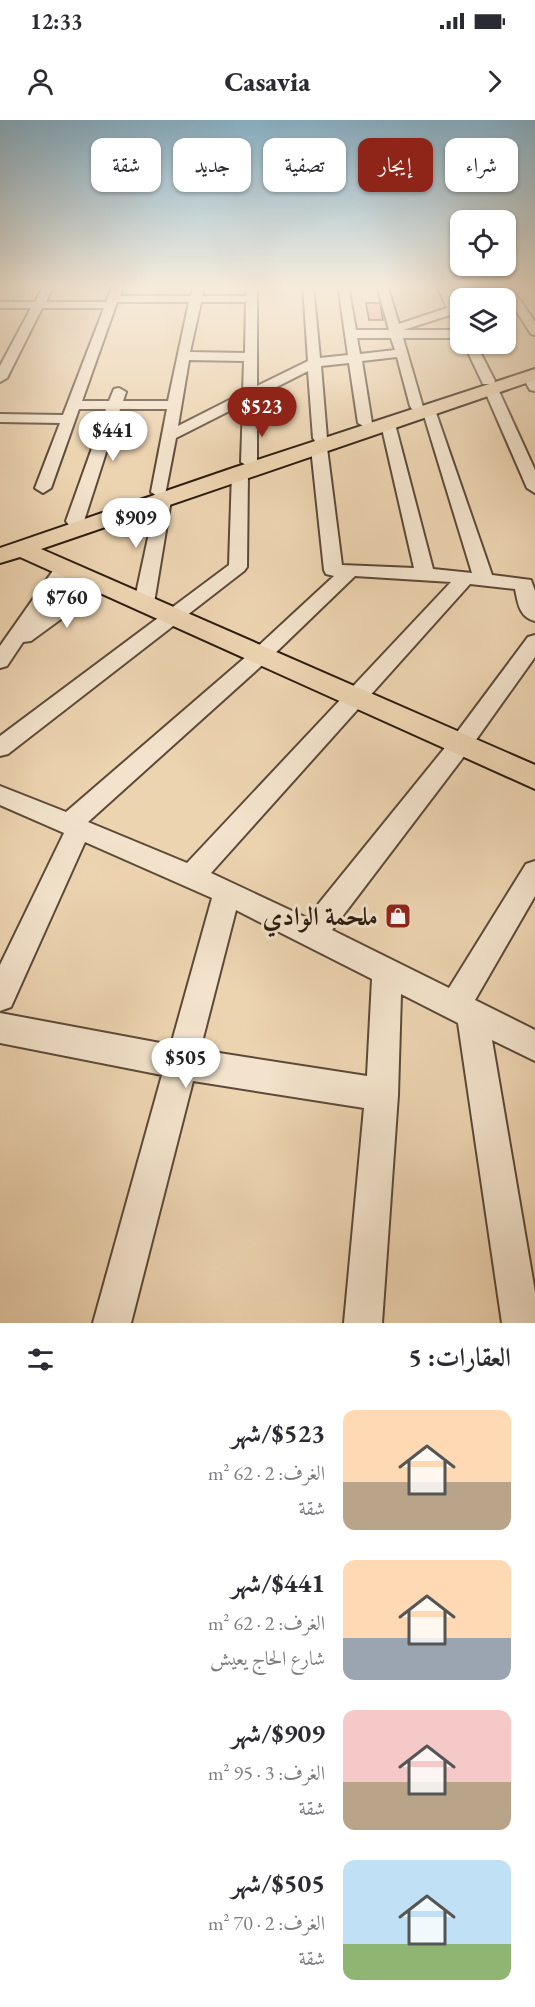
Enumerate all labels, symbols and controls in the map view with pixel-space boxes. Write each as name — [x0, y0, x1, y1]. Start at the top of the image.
text: 12:33 — [30, 7, 83, 36]
text: Casavia — [225, 64, 310, 99]
icon: person — [24, 65, 57, 98]
icon: forward — [478, 65, 511, 98]
chip: شقة — [91, 138, 161, 192]
chip: جديد — [173, 138, 251, 192]
chip: تصفية — [263, 138, 346, 192]
chip: إيجار — [358, 138, 433, 192]
chip: شراء — [445, 138, 518, 192]
map controls — [450, 210, 516, 354]
button: locate — [450, 210, 516, 276]
button: layers — [450, 288, 516, 354]
pin: $523 — [226, 387, 298, 438]
text: $523 — [242, 393, 282, 419]
pin: $441 — [77, 411, 149, 462]
text: $441 — [93, 417, 133, 443]
pin: $909 — [100, 498, 172, 549]
text: $909 — [116, 504, 156, 530]
pin: $760 — [31, 578, 103, 629]
text: $760 — [47, 584, 87, 610]
place label: ملحمة الوادي — [262, 899, 378, 938]
shop icon: ملحمة الوادي — [383, 901, 413, 931]
pin: $505 — [150, 1038, 222, 1089]
text: $505 — [166, 1044, 206, 1070]
text: العقارات: 5 — [408, 1340, 511, 1374]
icon: filters — [24, 1343, 57, 1376]
text: $523/شهر — [231, 1416, 325, 1450]
icon: home — [391, 1434, 463, 1506]
text: الغرف: 2 · 62 m² — [208, 1460, 325, 1486]
text: شقة — [299, 1495, 325, 1521]
text: $441/شهر — [231, 1566, 325, 1600]
icon: home — [391, 1584, 463, 1656]
text: الغرف: 2 · 62 m² — [208, 1610, 325, 1636]
text: شارع الحاج يعيش — [210, 1645, 325, 1671]
text: $909/شهر — [231, 1716, 325, 1750]
icon: home — [391, 1734, 463, 1806]
text: الغرف: 3 · 95 m² — [208, 1760, 325, 1786]
text: شقة — [299, 1795, 325, 1821]
text: $505/شهر — [231, 1866, 325, 1900]
icon: home — [391, 1884, 463, 1956]
text: الغرف: 2 · 70 m² — [208, 1910, 325, 1936]
text: شقة — [299, 1945, 325, 1971]

